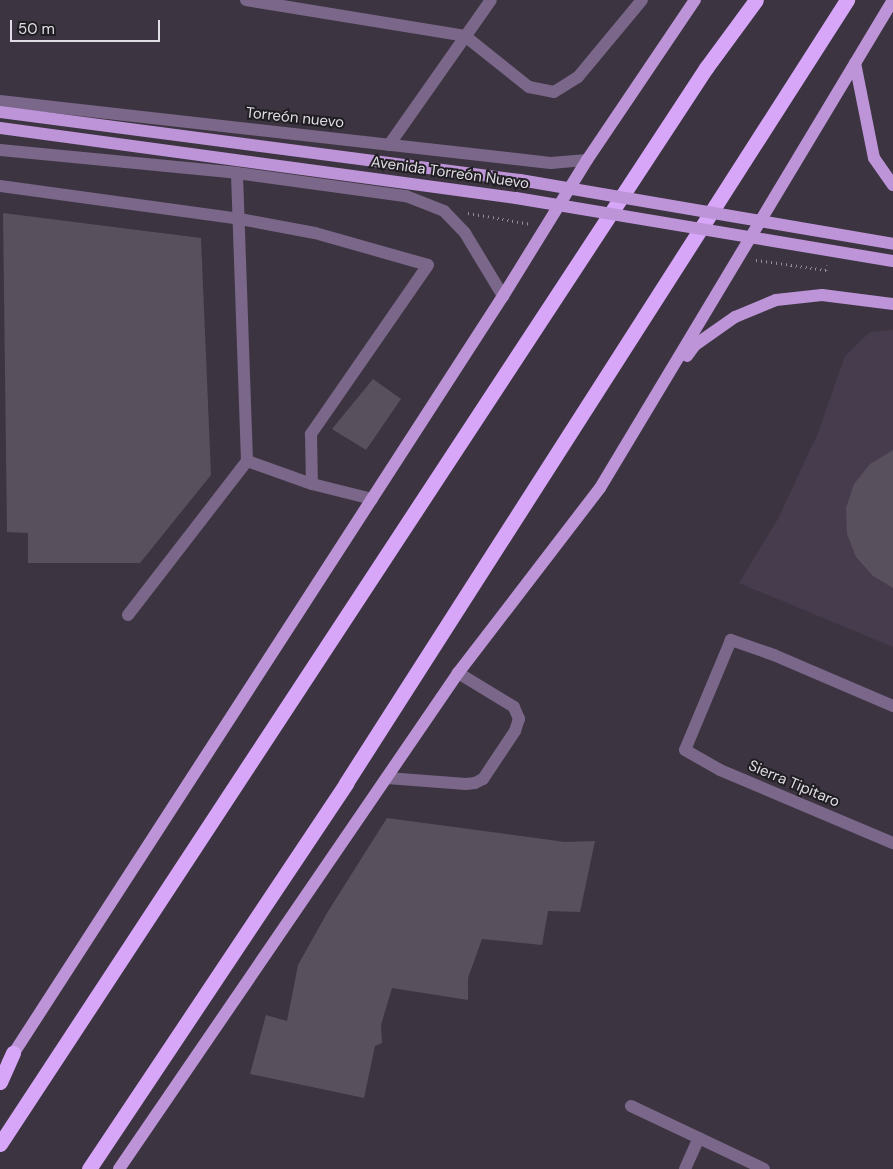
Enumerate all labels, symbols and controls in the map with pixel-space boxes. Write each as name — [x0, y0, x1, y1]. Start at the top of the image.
scale bar — [12, 10, 162, 42]
text: 50 m — [18, 19, 55, 39]
street label: Torreón nuevo — [245, 104, 345, 132]
street label: Avenida Torreón Nuevo — [370, 153, 530, 193]
street label: Sierra Tipitaro — [746, 757, 842, 811]

